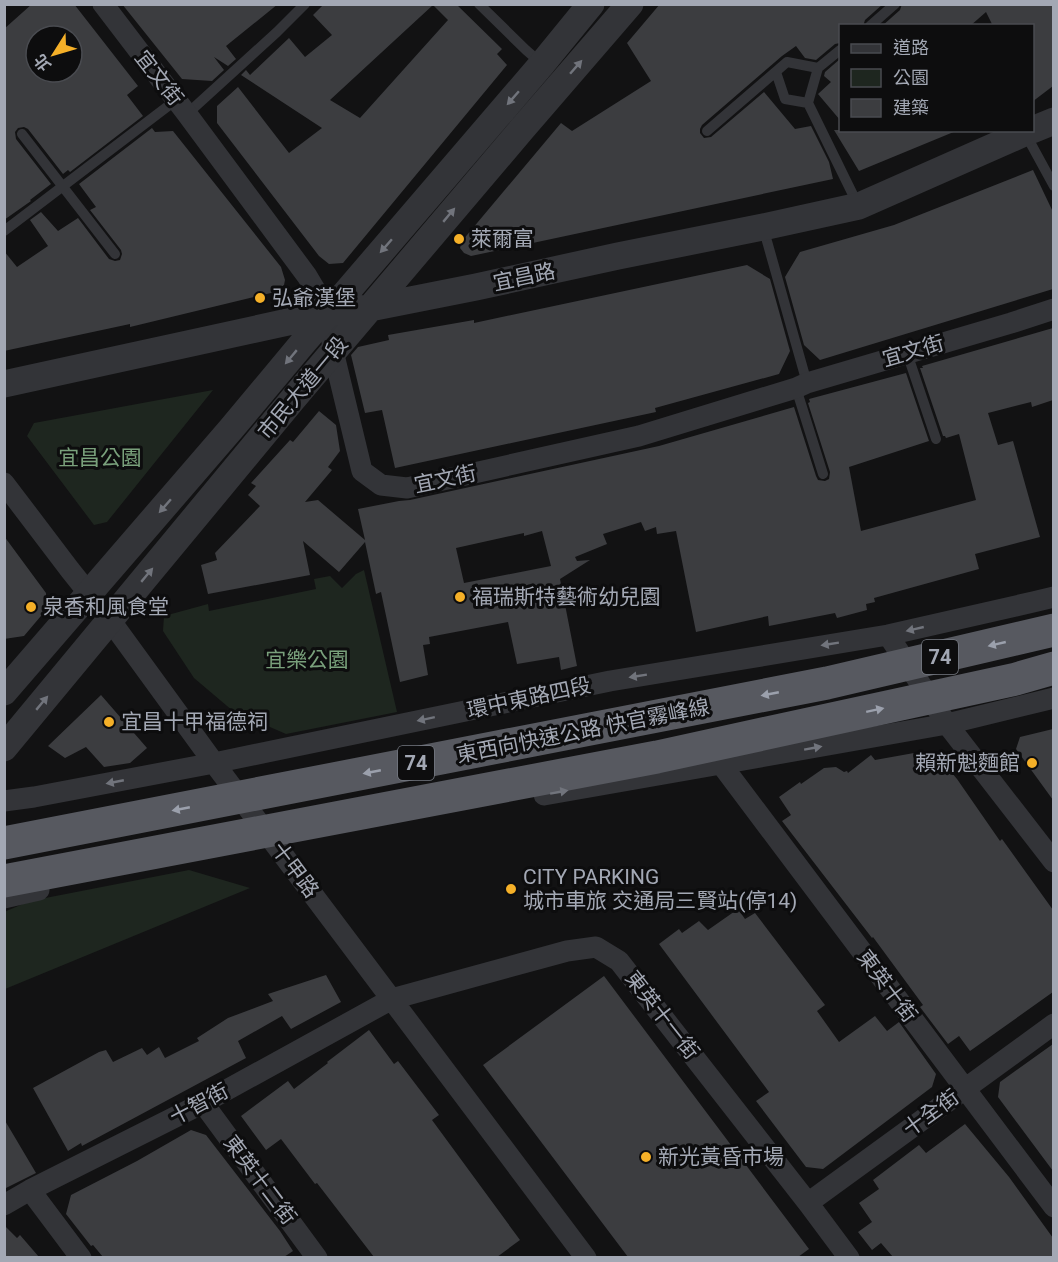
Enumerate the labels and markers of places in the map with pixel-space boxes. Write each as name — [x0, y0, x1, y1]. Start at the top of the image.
place label: 萊爾富 — [471, 227, 534, 251]
marker: 萊爾富 — [452, 232, 466, 246]
place label: 弘爺漢堡 — [272, 286, 356, 310]
marker: 弘爺漢堡 — [253, 291, 267, 305]
place label: 福瑞斯特藝術幼兒園 — [472, 585, 661, 609]
marker: 福瑞斯特藝術幼兒園 — [453, 590, 467, 604]
place label: 泉香和風食堂 — [43, 595, 169, 619]
marker: 泉香和風食堂 — [24, 600, 38, 614]
place label: 宜昌十甲福德祠 — [121, 710, 268, 734]
marker: 宜昌十甲福德祠 — [102, 715, 116, 729]
place label: 賴新魁麵館 — [915, 751, 1020, 775]
marker: 賴新魁麵館 — [1025, 756, 1039, 770]
place label: CITY PARKING 城市車旅 交通局三賢站(停14) — [523, 865, 797, 913]
marker: CITY PARKING 城市車旅 交通局三賢站(停14) — [504, 882, 518, 896]
place label: 新光黃昏市場 — [658, 1145, 784, 1169]
marker: 新光黃昏市場 — [639, 1150, 653, 1164]

